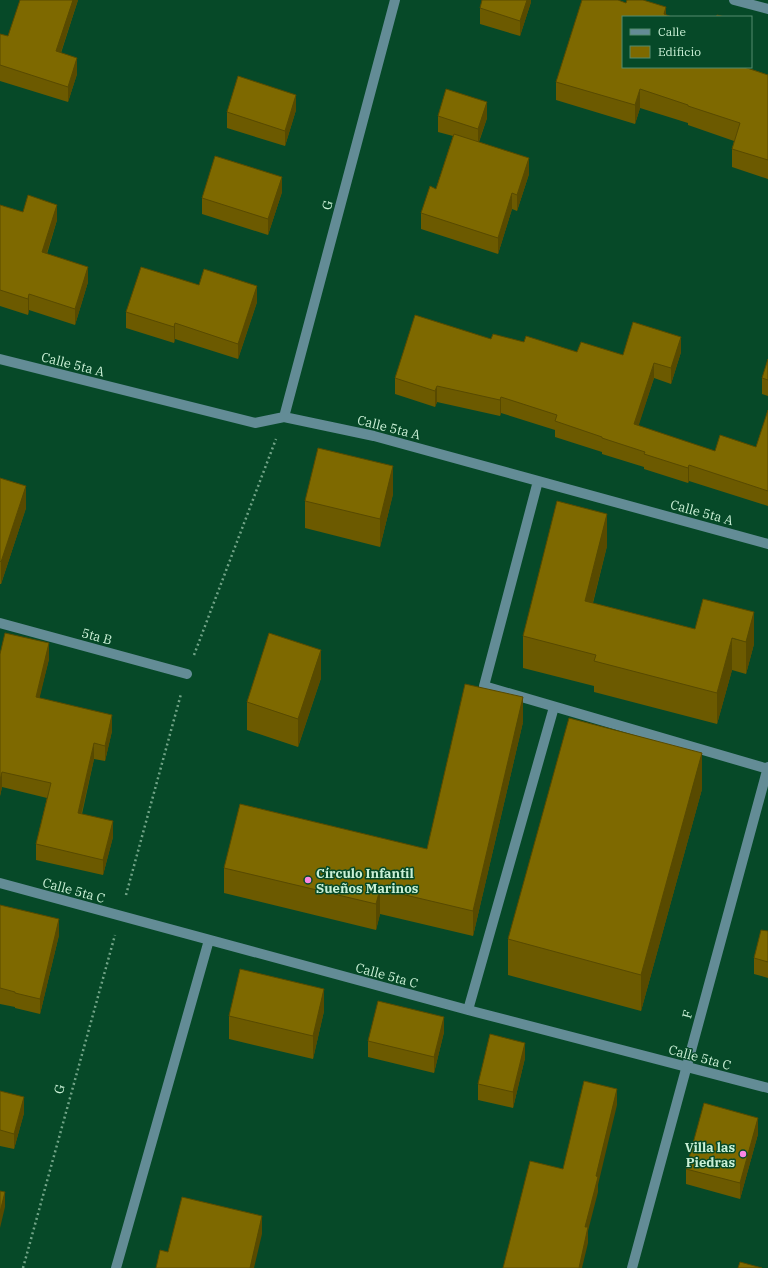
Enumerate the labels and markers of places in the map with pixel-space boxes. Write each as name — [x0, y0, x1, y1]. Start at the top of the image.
place label: Círculo Infantil Sueños Marinos — [316, 865, 419, 897]
marker: Círculo Infantil Sueños Marinos — [303, 875, 313, 885]
place label: Villa las Piedras — [685, 1139, 735, 1171]
marker: Villa las Piedras — [738, 1149, 748, 1159]

